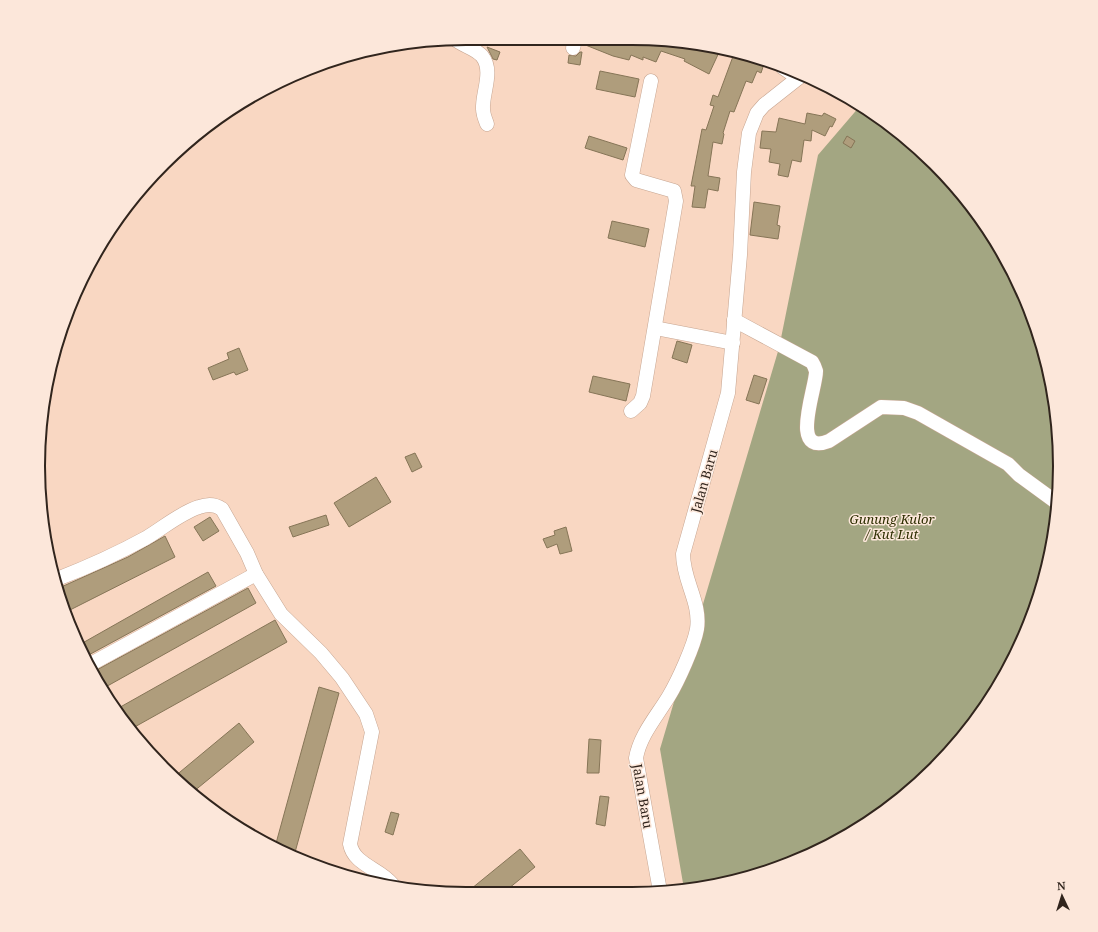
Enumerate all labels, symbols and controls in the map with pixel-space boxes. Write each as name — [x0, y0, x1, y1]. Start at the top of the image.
street label: Jalan Baru — [686, 447, 722, 516]
park label: Gunung Kulor / Kut Lut — [849, 510, 935, 543]
street label: Jalan Baru — [628, 761, 658, 830]
north arrow — [1042, 876, 1082, 916]
text: N — [1056, 878, 1066, 893]

